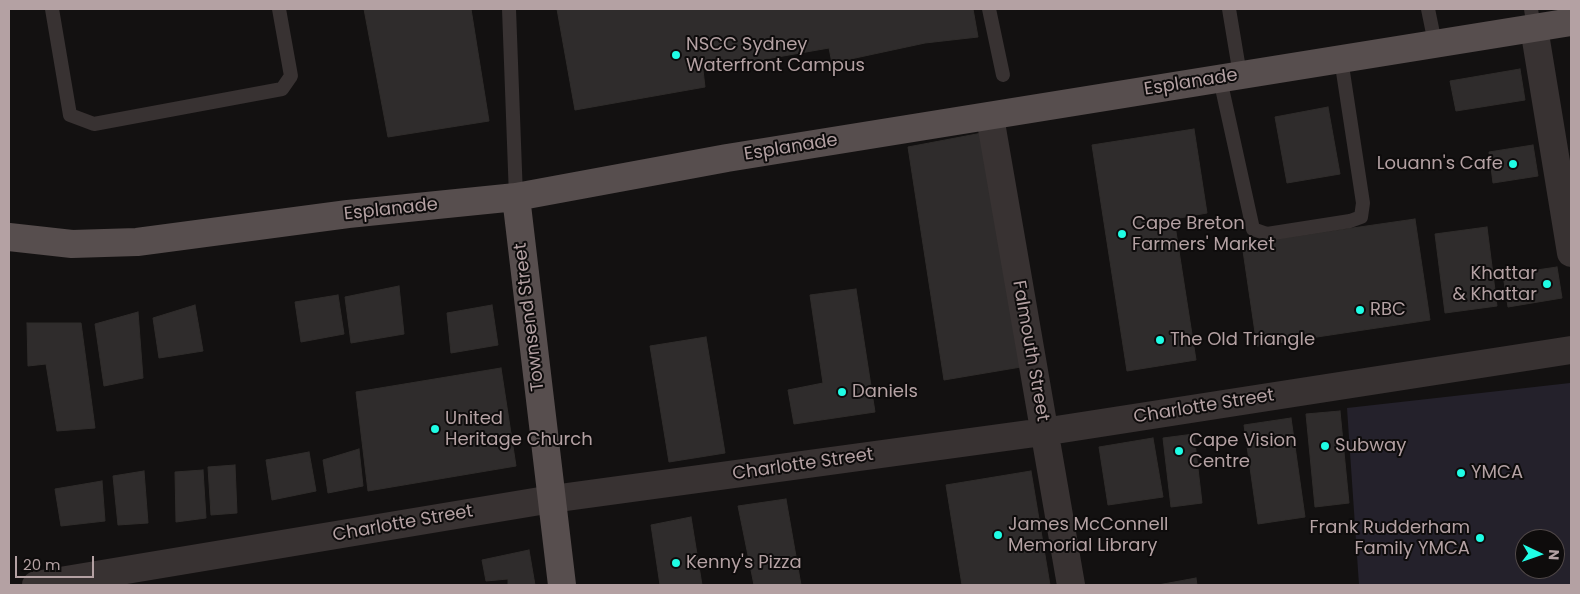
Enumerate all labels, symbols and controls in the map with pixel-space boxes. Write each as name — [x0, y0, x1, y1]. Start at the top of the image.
place label: NSCC Sydney Waterfront Campus — [686, 34, 865, 76]
marker: NSCC Sydney Waterfront Campus — [670, 49, 682, 61]
street label: Esplanade — [1143, 65, 1239, 101]
street label: Esplanade — [743, 130, 839, 166]
place label: Louann's Cafe — [1377, 153, 1503, 175]
marker: Louann's Cafe — [1507, 158, 1519, 170]
street label: Esplanade — [343, 194, 439, 226]
place label: Cape Breton Farmers' Market — [1132, 213, 1275, 255]
marker: Cape Breton Farmers' Market — [1116, 228, 1128, 240]
street label: Townsend Street — [510, 242, 550, 392]
place label: Khattar & Khattar — [1452, 263, 1537, 306]
marker: Khattar & Khattar — [1541, 278, 1553, 290]
street label: Falmouth Street — [1007, 279, 1053, 423]
place label: RBC — [1370, 299, 1406, 321]
marker: RBC — [1354, 304, 1366, 316]
place label: The Old Triangle — [1170, 329, 1315, 351]
marker: The Old Triangle — [1154, 334, 1166, 346]
place label: Daniels — [852, 381, 918, 403]
street label: Charlotte Street — [1132, 385, 1276, 429]
marker: Daniels — [836, 386, 848, 398]
place label: United Heritage Church — [445, 408, 593, 450]
marker: United Heritage Church — [429, 423, 441, 435]
place label: Cape Vision Centre — [1189, 430, 1297, 472]
place label: Subway — [1335, 435, 1406, 457]
marker: Subway — [1319, 440, 1331, 452]
street label: Charlotte Street — [731, 444, 875, 486]
marker: Cape Vision Centre — [1173, 445, 1185, 457]
place label: YMCA — [1471, 462, 1523, 484]
marker: YMCA — [1455, 467, 1467, 479]
street label: Charlotte Street — [331, 501, 475, 547]
place label: James McConnell Memorial Library — [1008, 514, 1169, 556]
place label: Frank Rudderham Family YMCA — [1310, 517, 1470, 560]
marker: James McConnell Memorial Library — [992, 529, 1004, 541]
north arrow — [1515, 529, 1565, 579]
marker: Frank Rudderham Family YMCA — [1474, 532, 1486, 544]
scale bar — [18, 546, 96, 578]
text: N — [1544, 549, 1564, 561]
place label: Kenny's Pizza — [686, 552, 802, 574]
text: 20 m — [23, 554, 61, 575]
marker: Kenny's Pizza — [670, 557, 682, 569]

